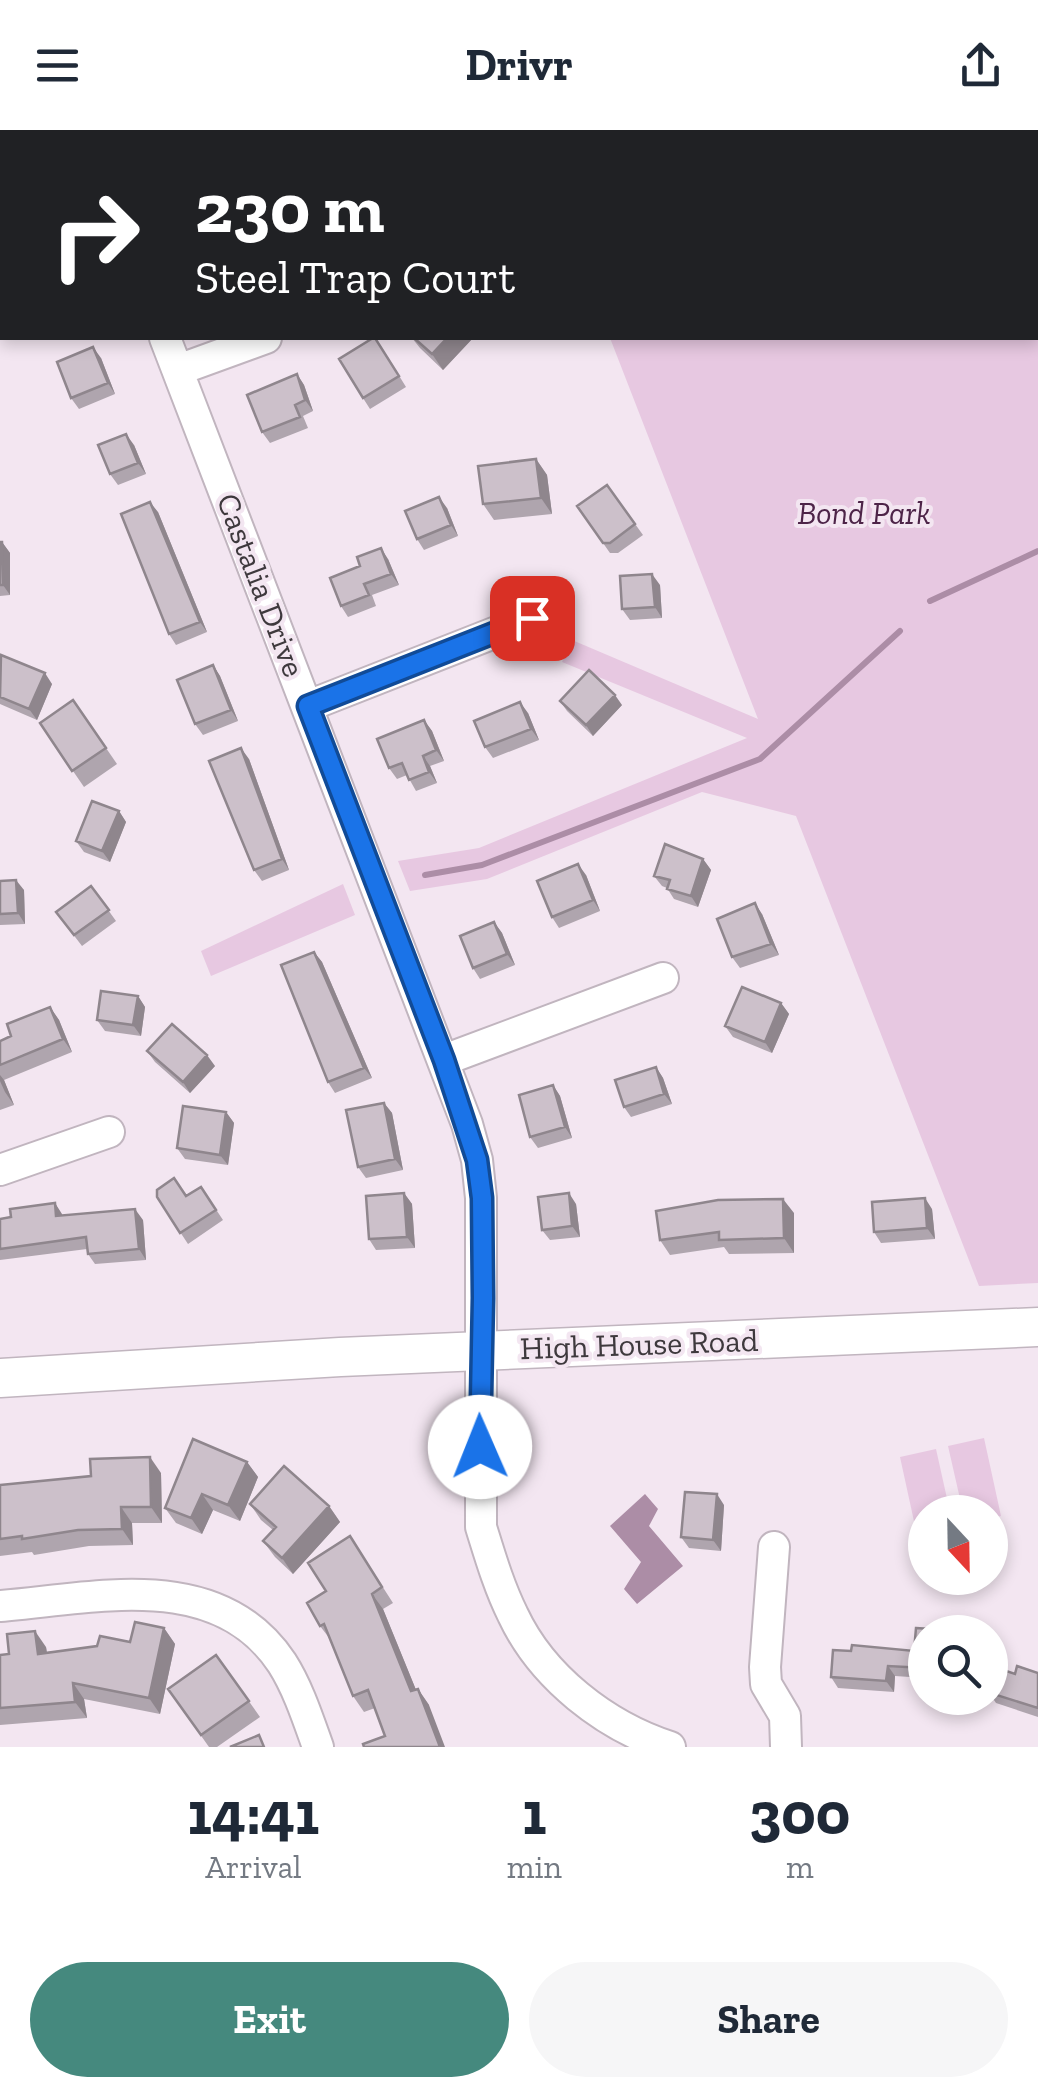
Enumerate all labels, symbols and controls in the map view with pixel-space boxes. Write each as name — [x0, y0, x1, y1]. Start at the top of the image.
icon: menu — [30, 38, 85, 93]
text: Drivr — [465, 38, 573, 92]
icon: share — [953, 38, 1008, 93]
text: 230 m — [195, 166, 385, 250]
icon: right — [30, 170, 160, 300]
text: Steel Trap Court — [195, 251, 515, 305]
street label: Castalia Drive — [209, 488, 313, 682]
park label: Bond Park — [797, 494, 931, 532]
pin — [490, 576, 575, 661]
icon: arrive — [505, 591, 560, 646]
street label: High House Road — [519, 1321, 759, 1367]
position arrow — [428, 1395, 532, 1499]
north arrow — [908, 1495, 1008, 1595]
map controls — [908, 1495, 1008, 1715]
button: search — [908, 1615, 1008, 1715]
text: 14:41 — [188, 1777, 319, 1849]
text: 1 — [522, 1777, 546, 1849]
text: 300 — [749, 1777, 850, 1849]
text: Arrival — [205, 1848, 302, 1886]
text: min — [507, 1848, 562, 1886]
text: m — [786, 1848, 814, 1886]
button: Exit — [30, 1962, 509, 2077]
button: Share — [529, 1962, 1008, 2077]

